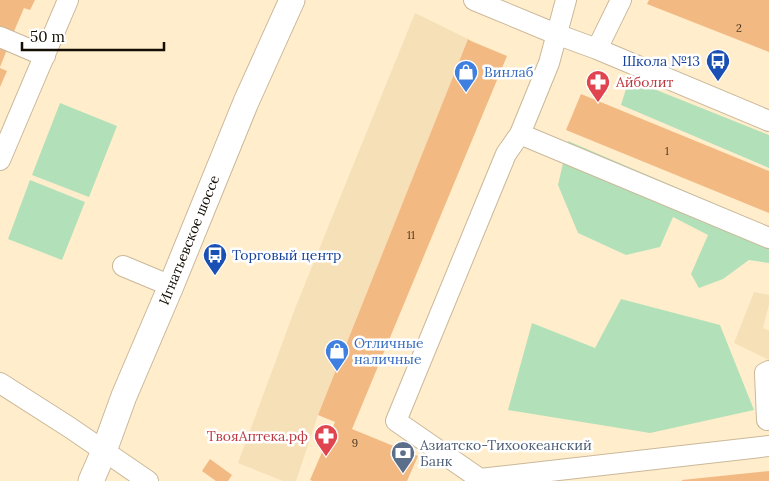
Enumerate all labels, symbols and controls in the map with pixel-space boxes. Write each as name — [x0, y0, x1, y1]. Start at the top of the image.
scale bar — [22, 20, 165, 52]
house number: 2 — [736, 21, 742, 35]
text: 50 m — [30, 27, 65, 46]
bus stop icon: Школа №13 — [705, 48, 731, 82]
place label: Школа №13 — [622, 52, 700, 70]
shop icon: Винлаб — [453, 59, 479, 93]
place label: Винлаб — [484, 63, 534, 81]
pharmacy icon: Айболит — [585, 69, 611, 103]
place label: Айболит — [615, 73, 673, 91]
house number: 1 — [665, 144, 669, 158]
street label: Игнатьевское шоссе — [155, 172, 223, 308]
house number: 11 — [407, 228, 415, 242]
bus stop icon: Торговый центр — [202, 242, 228, 276]
place label: Торговый центр — [232, 246, 341, 264]
place label: Отличные наличные — [354, 334, 424, 368]
shop icon: Отличные наличные — [324, 338, 350, 372]
pharmacy icon: ТвояАптека.рф — [313, 423, 339, 457]
place label: ТвояАптека.рф — [207, 427, 308, 445]
house number: 9 — [352, 436, 358, 450]
place label: Азиатско-Тихоокеанский Банк — [419, 436, 592, 470]
bank icon: Азиатско-Тихоокеанский Банк — [390, 440, 416, 474]

